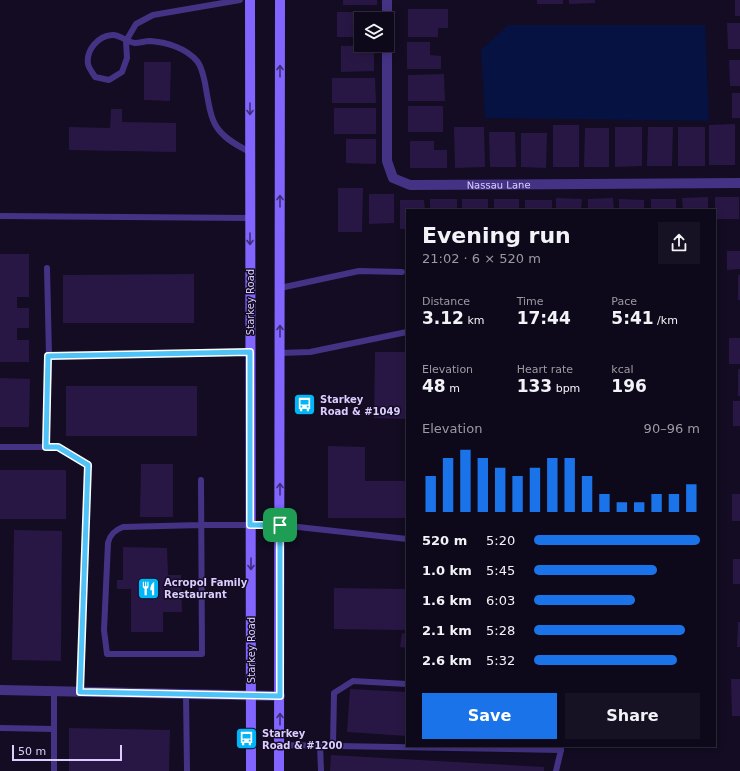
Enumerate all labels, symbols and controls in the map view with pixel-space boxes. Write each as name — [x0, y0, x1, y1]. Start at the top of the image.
map controls — [354, 12, 394, 52]
button: layers — [354, 12, 394, 52]
one-way arrow — [276, 65, 284, 78]
one-way arrow — [246, 102, 254, 115]
street label: Nassau Lane — [467, 179, 531, 191]
one-way arrow — [276, 195, 284, 208]
button: share — [658, 222, 700, 264]
text: Evening run — [422, 223, 571, 248]
one-way arrow — [246, 232, 254, 245]
text: 21:02 · 6 × 520 m — [422, 251, 541, 266]
street label: Starkey Road — [245, 269, 256, 335]
text: Distance — [422, 295, 470, 308]
text: Time — [517, 295, 544, 308]
text: Pace — [611, 295, 637, 308]
text: 3.12 — [422, 308, 464, 328]
text: 17:44 — [517, 308, 571, 328]
text: 5:41 — [611, 308, 654, 328]
text: km — [464, 314, 485, 327]
text: /km — [654, 314, 678, 327]
one-way arrow — [276, 325, 284, 338]
text: Elevation — [422, 363, 473, 376]
text: Heart rate — [517, 363, 573, 376]
text: kcal — [611, 363, 634, 376]
text: 48 — [422, 376, 446, 396]
text: 133 — [517, 376, 552, 396]
text: 196 — [611, 376, 647, 396]
text: m — [446, 382, 460, 395]
text: bpm — [552, 382, 580, 395]
bus stop icon: Starkey Road & #1049 — [291, 392, 317, 418]
place label: Starkey Road & #1049 — [320, 394, 400, 417]
text: Elevation — [422, 421, 482, 436]
text: 90–96 m — [644, 421, 700, 436]
one-way arrow — [276, 483, 284, 496]
pin — [263, 508, 297, 542]
icon: arrive — [269, 514, 291, 536]
text: 520 m — [422, 533, 467, 548]
text: 5:20 — [486, 533, 515, 548]
one-way arrow — [247, 557, 255, 570]
text: 1.0 km — [422, 563, 472, 578]
text: 5:45 — [486, 563, 515, 578]
restaurant icon: Acropol Family Restaurant — [136, 575, 162, 601]
place label: Acropol Family Restaurant — [164, 577, 248, 600]
text: 1.6 km — [422, 593, 472, 608]
text: 6:03 — [486, 593, 515, 608]
street label: Starkey Road — [246, 617, 257, 683]
text: 2.1 km — [422, 623, 472, 638]
text: 5:28 — [486, 623, 515, 638]
text: 2.6 km — [422, 653, 472, 668]
text: 5:32 — [486, 653, 515, 668]
button: Save — [422, 693, 557, 739]
button: Share — [565, 693, 700, 739]
one-way arrow — [276, 713, 284, 726]
bus stop icon: Starkey Road & #1200 — [233, 726, 259, 752]
place label: Starkey Road & #1200 — [262, 728, 342, 751]
scale bar — [12, 743, 122, 762]
text: 50 m — [18, 745, 46, 758]

